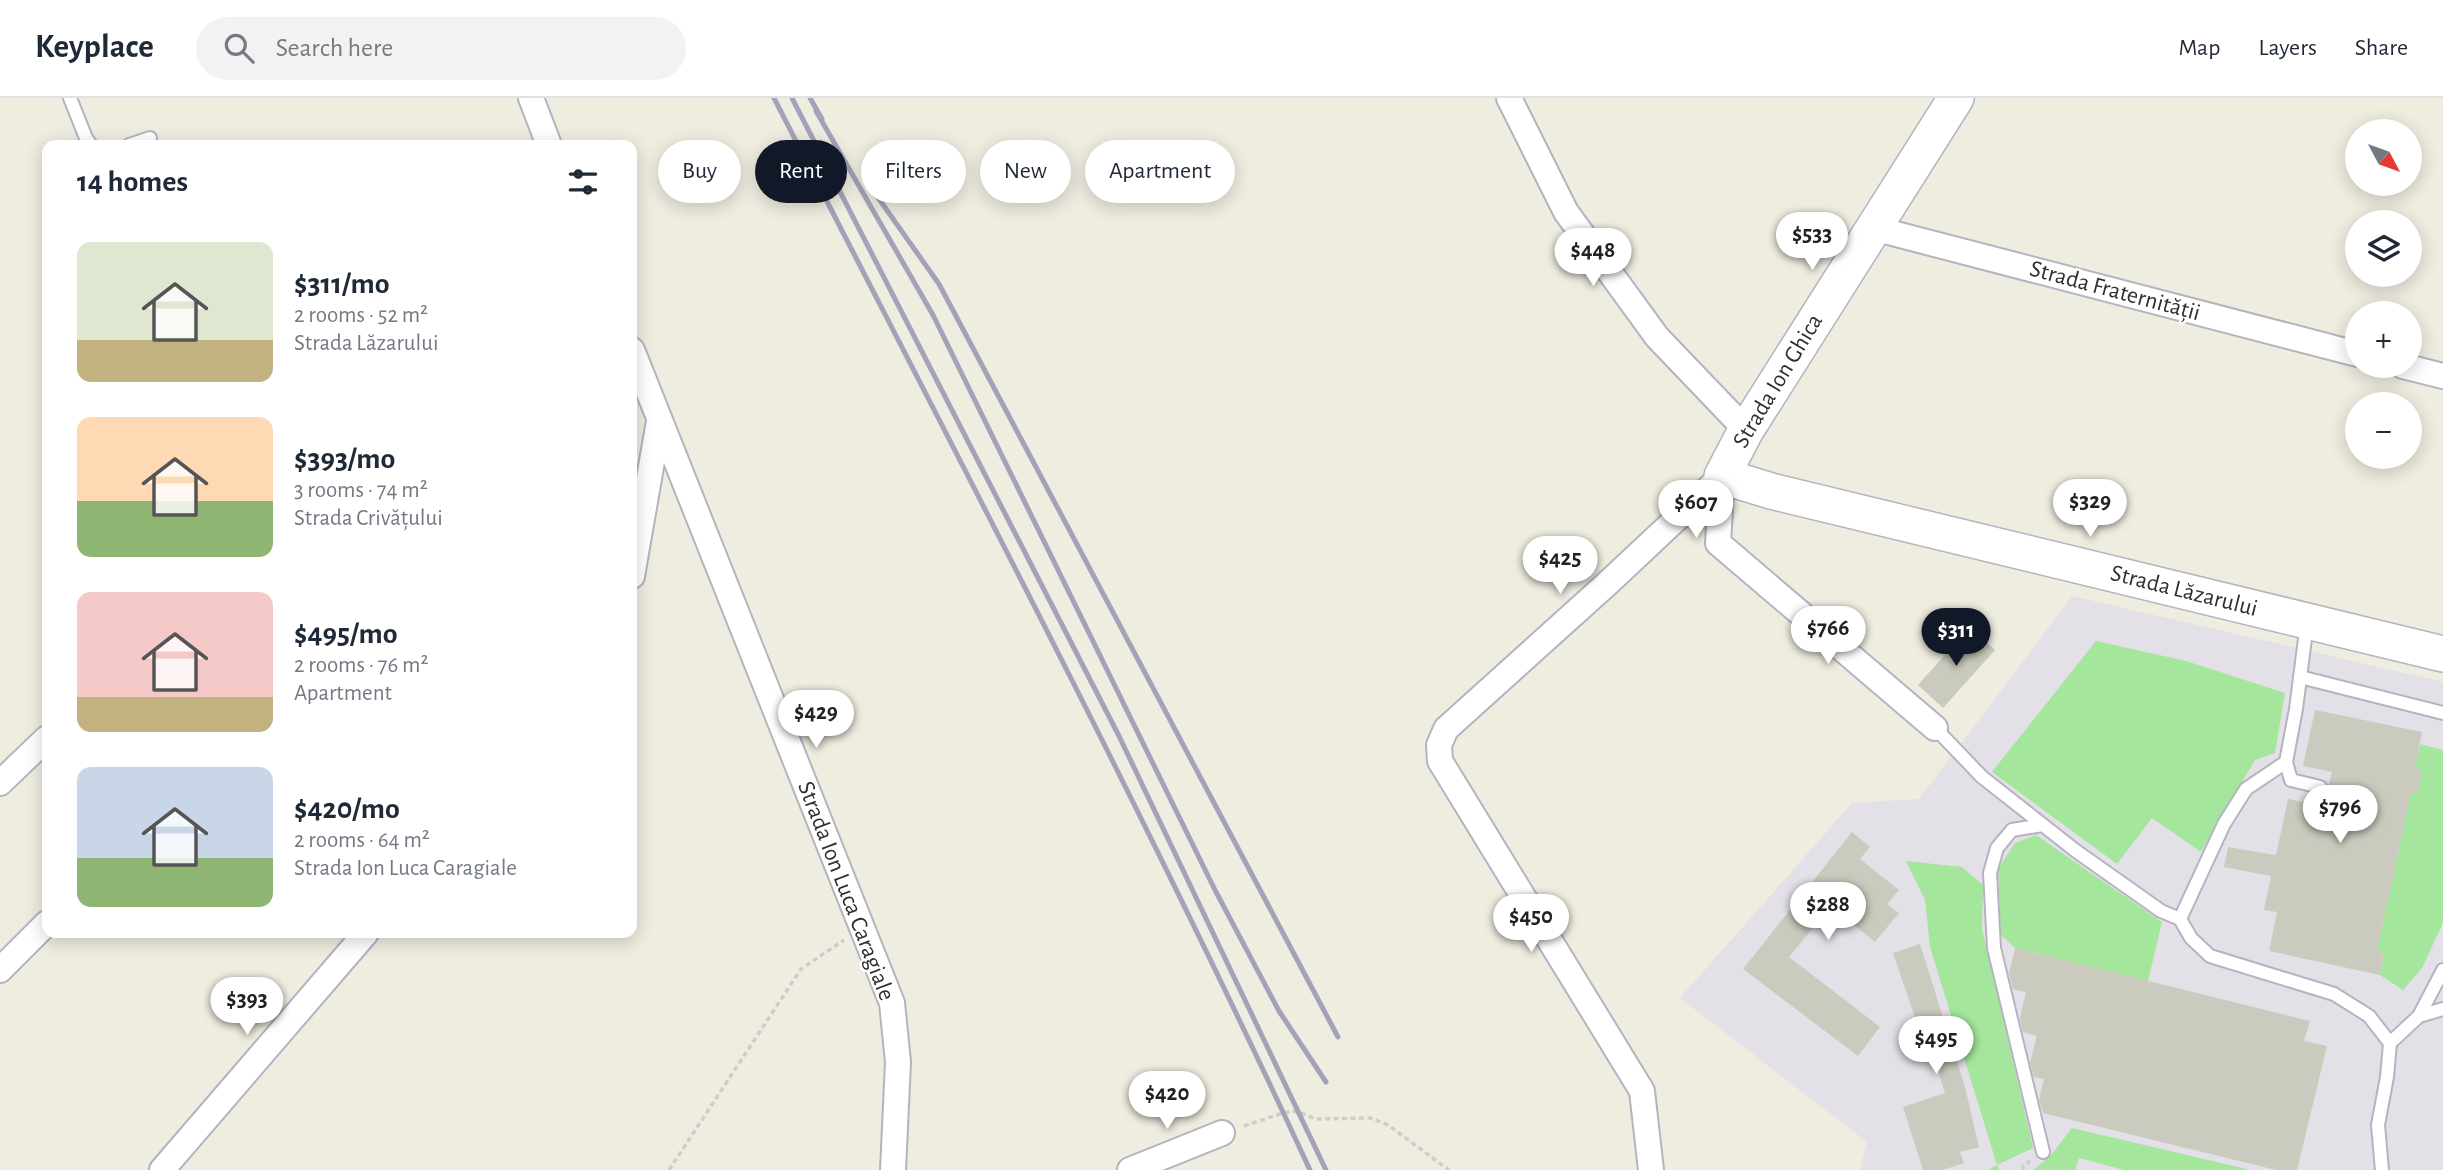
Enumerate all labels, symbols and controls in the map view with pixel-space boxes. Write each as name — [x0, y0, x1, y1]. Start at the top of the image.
search box — [196, 17, 686, 80]
icon: search — [220, 29, 258, 67]
text: Keyplace — [35, 31, 154, 64]
text: Search here — [276, 35, 393, 61]
text: Map — [2178, 36, 2220, 60]
text: Layers — [2258, 36, 2317, 60]
text: Share — [2355, 36, 2408, 60]
north arrow — [2345, 119, 2422, 196]
map controls — [2345, 119, 2422, 469]
chip: Buy — [658, 140, 741, 203]
chip: Rent — [755, 140, 847, 203]
chip: Filters — [861, 140, 966, 203]
chip: New — [980, 140, 1071, 203]
chip: Apartment — [1085, 140, 1235, 203]
icon: filters — [564, 163, 602, 201]
text: 14 homes — [77, 167, 188, 197]
button: layers — [2345, 210, 2422, 287]
pin: $533 — [1771, 212, 1853, 272]
text: $533 — [1792, 223, 1832, 246]
pin: $448 — [1552, 228, 1634, 288]
text: $448 — [1571, 239, 1615, 262]
street label: Strada Fraternității — [2027, 257, 2203, 326]
text: $311/mo — [294, 269, 390, 299]
icon: home — [133, 270, 217, 354]
button: + — [2345, 301, 2422, 378]
text: 2 rooms · 52 m² — [294, 304, 428, 327]
street label: Strada Ion Ghica — [1729, 310, 1827, 452]
text: Strada Lăzarului — [294, 332, 439, 355]
button: − — [2345, 392, 2422, 469]
text: $393/mo — [294, 444, 395, 474]
icon: home — [133, 445, 217, 529]
text: 3 rooms · 74 m² — [294, 479, 428, 502]
pin: $607 — [1655, 480, 1737, 540]
pin: $329 — [2049, 480, 2131, 539]
text: $329 — [2069, 490, 2111, 513]
text: $607 — [1674, 491, 1718, 514]
text: Strada Crivățului — [294, 507, 443, 530]
pin: $425 — [1519, 536, 1601, 596]
text: $425 — [1539, 547, 1581, 570]
street label: Strada Lăzarului — [2108, 561, 2260, 621]
pin: $766 — [1787, 606, 1869, 666]
pin: $311 — [1915, 608, 1997, 668]
text: $766 — [1807, 617, 1849, 640]
text: $495/mo — [294, 619, 398, 649]
text: $311 — [1938, 619, 1974, 642]
icon: home — [133, 620, 217, 704]
text: 2 rooms · 76 m² — [294, 654, 428, 677]
text: Apartment — [294, 682, 392, 705]
pin: $429 — [775, 690, 857, 750]
text: $429 — [794, 701, 838, 724]
street label: Strada Ion Luca Caragiale — [793, 778, 899, 1004]
pin: $796 — [2299, 786, 2381, 845]
text: $420/mo — [294, 794, 400, 824]
icon: home — [133, 795, 217, 879]
text: $796 — [2319, 796, 2361, 819]
text: 2 rooms · 64 m² — [294, 829, 430, 852]
text: Strada Ion Luca Caragiale — [294, 857, 517, 880]
pin: $288 — [1787, 882, 1869, 942]
text: $288 — [1806, 893, 1850, 916]
pin: $450 — [1490, 894, 1572, 954]
text: $450 — [1509, 905, 1553, 928]
pin: $393 — [206, 978, 288, 1037]
text: $393 — [226, 988, 268, 1011]
pin: $495 — [1895, 1016, 1977, 1076]
text: $495 — [1915, 1027, 1957, 1050]
pin: $420 — [1126, 1072, 1208, 1131]
text: $420 — [1145, 1082, 1189, 1105]

